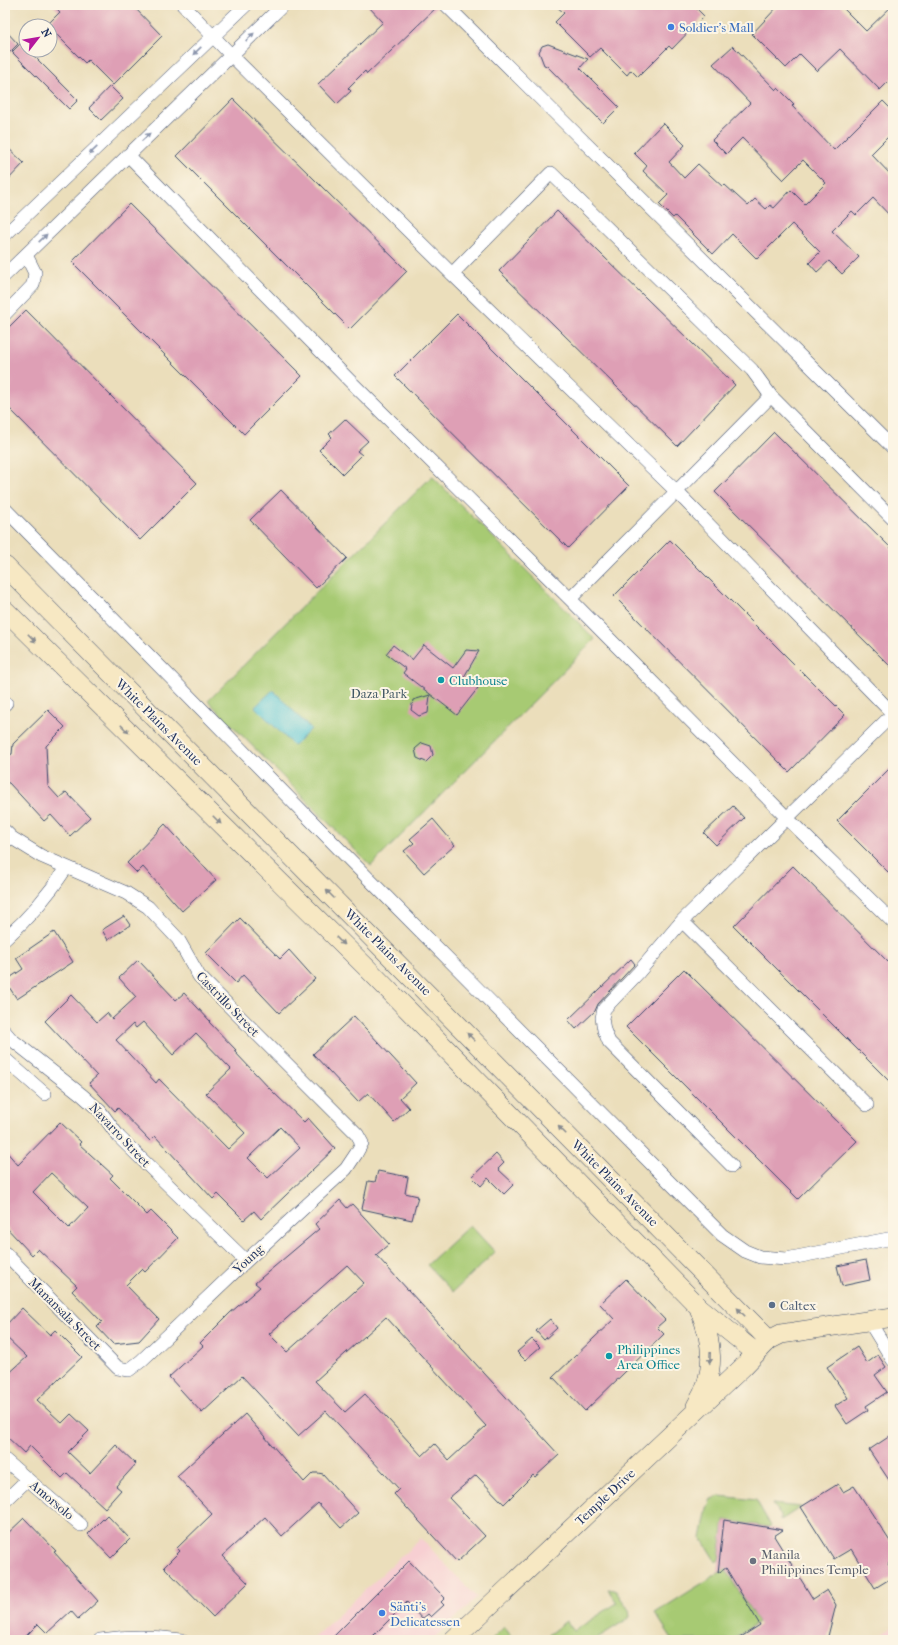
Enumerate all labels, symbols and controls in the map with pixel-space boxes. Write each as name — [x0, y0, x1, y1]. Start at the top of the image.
north arrow — [18, 18, 58, 58]
place label: Soldier's Mall — [679, 20, 754, 35]
marker: Soldier's Mall — [666, 22, 676, 32]
text: N — [38, 26, 54, 41]
one-way arrow — [245, 32, 255, 42]
one-way arrow — [192, 46, 202, 56]
one-way arrow — [141, 133, 151, 142]
one-way arrow — [88, 146, 98, 156]
one-way arrow — [38, 233, 48, 243]
one-way arrow — [27, 633, 37, 643]
place label: Clubhouse — [449, 673, 508, 688]
street label: White Plains Avenue — [112, 675, 206, 769]
marker: Clubhouse — [436, 675, 446, 685]
park label: Daza Park — [351, 686, 407, 701]
one-way arrow — [120, 724, 130, 734]
one-way arrow — [212, 815, 222, 825]
one-way arrow — [325, 890, 335, 899]
street label: White Plains Avenue — [341, 905, 435, 999]
one-way arrow — [335, 936, 345, 946]
street label: Castrillo Street — [193, 968, 263, 1040]
one-way arrow — [466, 1032, 476, 1042]
street label: Navarro Street — [86, 1100, 154, 1171]
one-way arrow — [557, 1125, 567, 1135]
street label: White Plains Avenue — [568, 1136, 662, 1230]
street label: Young — [229, 1241, 267, 1277]
street label: Manansala Street — [26, 1275, 105, 1354]
place label: Caltex — [780, 1298, 816, 1313]
marker: Caltex — [767, 1300, 777, 1310]
one-way arrow — [736, 1307, 746, 1317]
place label: Philippines Area Office — [616, 1342, 680, 1372]
marker: Philippines Area Office — [604, 1351, 614, 1361]
one-way arrow — [707, 1352, 714, 1364]
street label: Temple Drive — [572, 1465, 638, 1529]
street label: Amorsolo — [26, 1477, 77, 1523]
place label: Manila Philippines Temple — [761, 1547, 869, 1577]
marker: Manila Philippines Temple — [748, 1556, 758, 1566]
place label: Sänti's Delicatessen — [390, 1599, 460, 1629]
marker: Sänti's Delicatessen — [377, 1608, 387, 1618]

